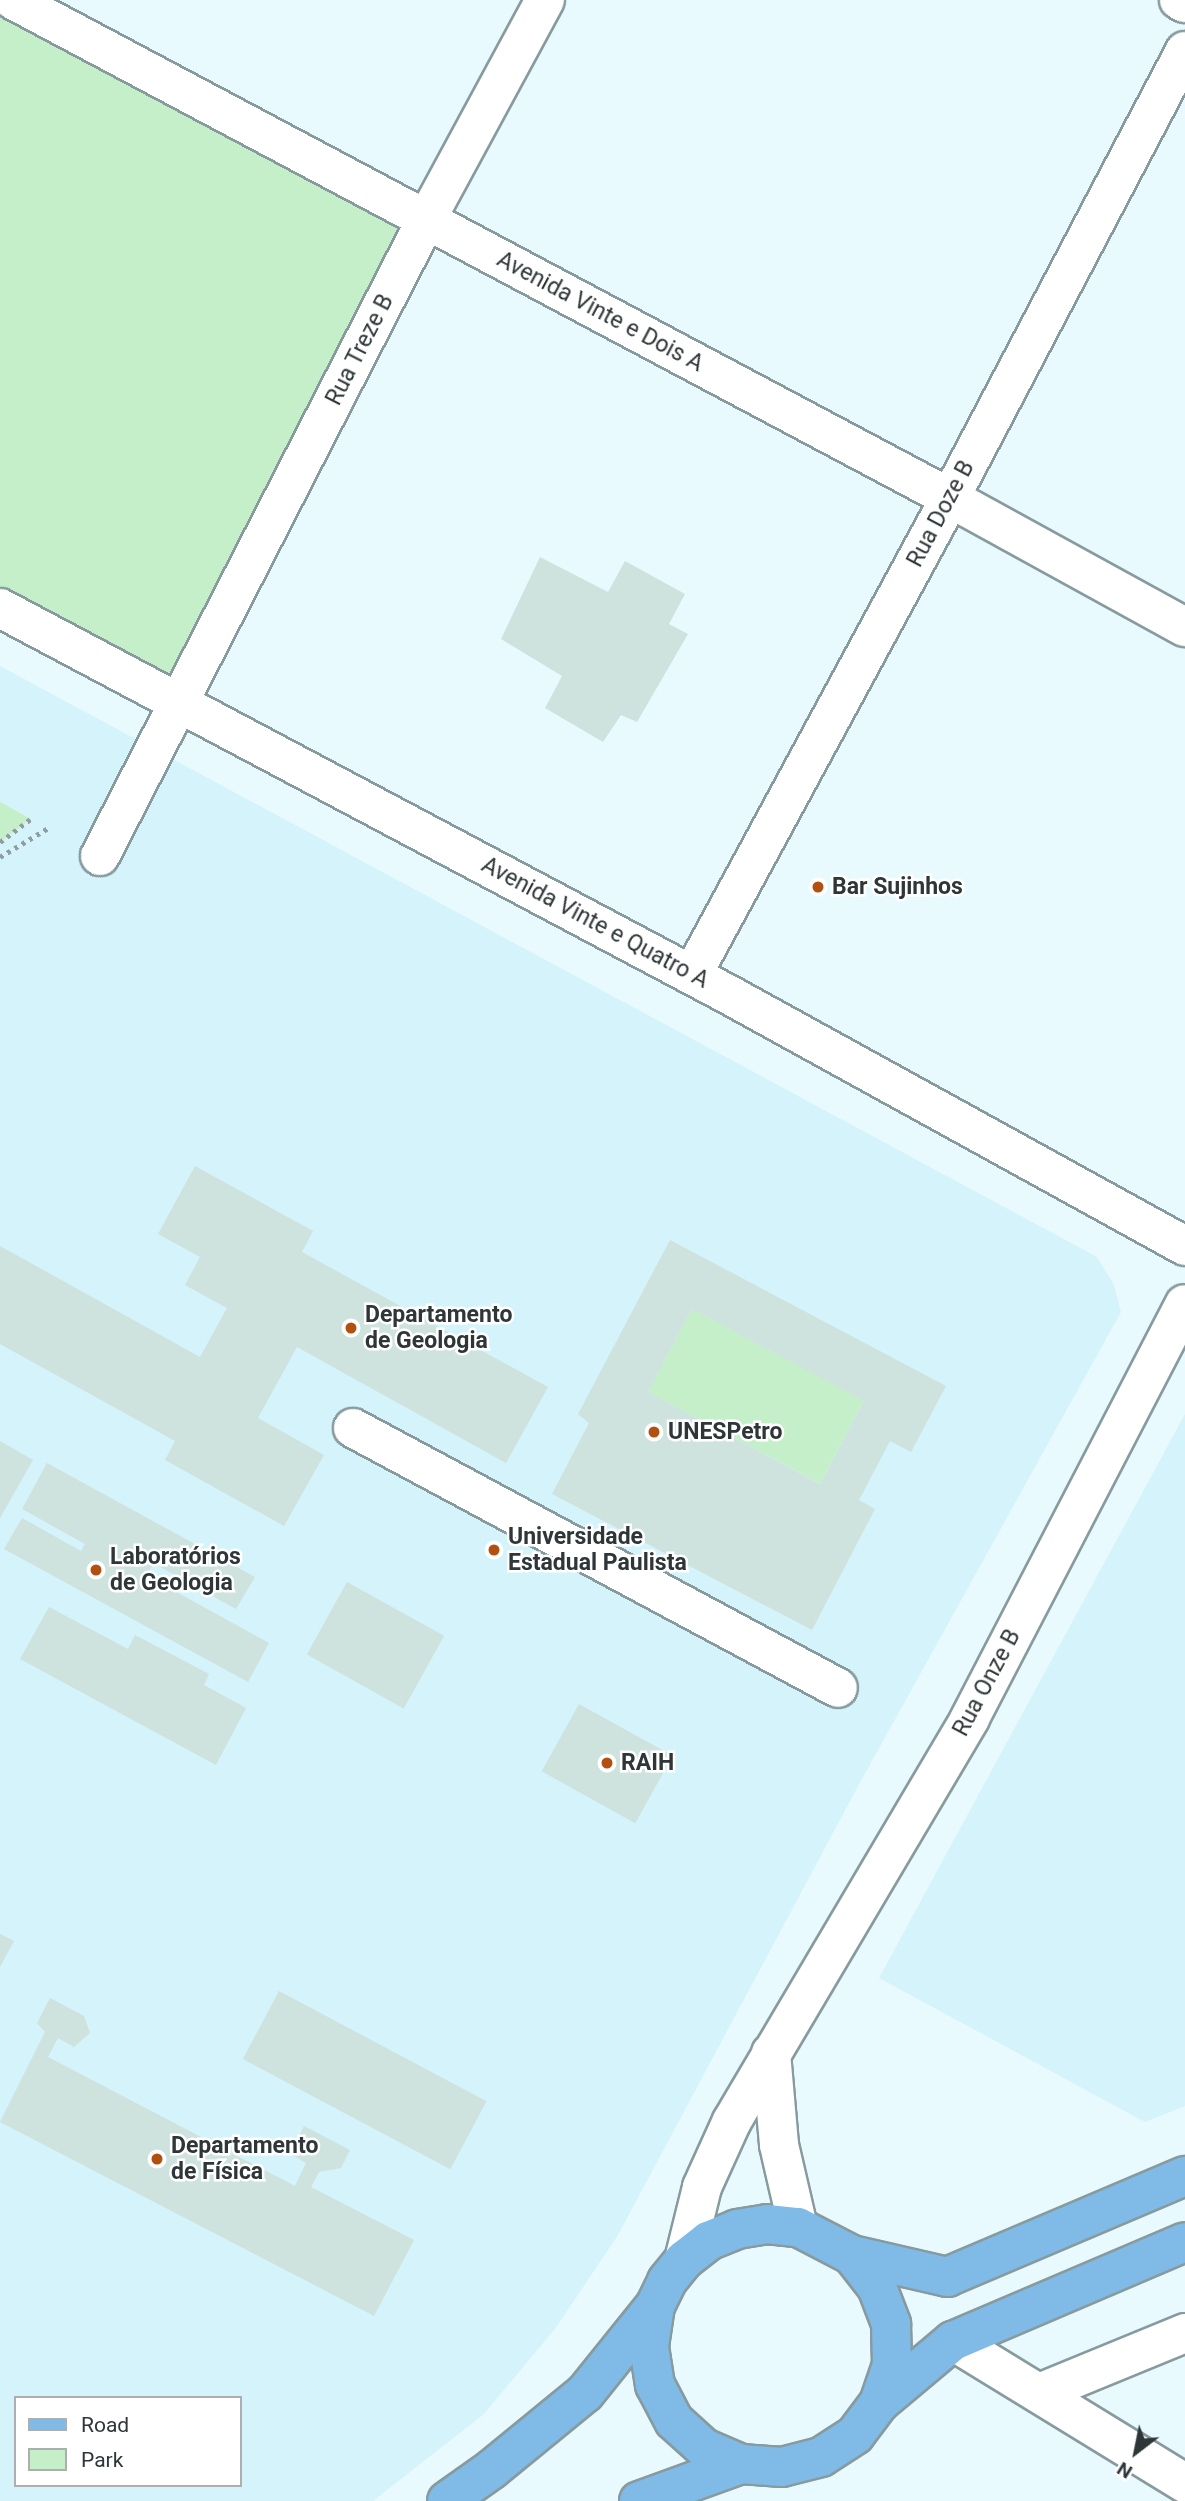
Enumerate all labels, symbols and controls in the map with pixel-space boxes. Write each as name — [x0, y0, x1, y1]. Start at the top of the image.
street label: Avenida Vinte e Dois A — [492, 246, 708, 378]
street label: Rua Treze B — [320, 290, 400, 410]
street label: Rua Doze B — [901, 456, 981, 572]
street label: Avenida Vinte e Quatro A — [477, 851, 713, 995]
place label: Bar Sujinhos — [832, 873, 963, 901]
marker: Bar Sujinhos — [810, 879, 826, 895]
place label: Departamento de Geologia — [365, 1301, 512, 1355]
marker: Departamento de Geologia — [343, 1320, 359, 1336]
place label: UNESPetro — [668, 1418, 782, 1446]
marker: UNESPetro — [646, 1424, 662, 1440]
place label: Universidade Estadual Paulista — [508, 1523, 687, 1577]
marker: Universidade Estadual Paulista — [486, 1542, 502, 1558]
place label: Laboratórios de Geologia — [110, 1543, 241, 1597]
marker: Laboratórios de Geologia — [88, 1562, 104, 1578]
street label: Rua Onze B — [947, 1625, 1027, 1741]
place label: RAIH — [621, 1749, 674, 1777]
marker: RAIH — [599, 1755, 615, 1771]
place label: Departamento de Física — [171, 2132, 318, 2186]
marker: Departamento de Física — [149, 2151, 165, 2167]
legend — [14, 2396, 242, 2487]
text: Road — [81, 2413, 129, 2437]
north arrow — [1101, 2417, 1171, 2487]
text: Park — [81, 2448, 123, 2472]
text: N — [1113, 2457, 1136, 2484]

